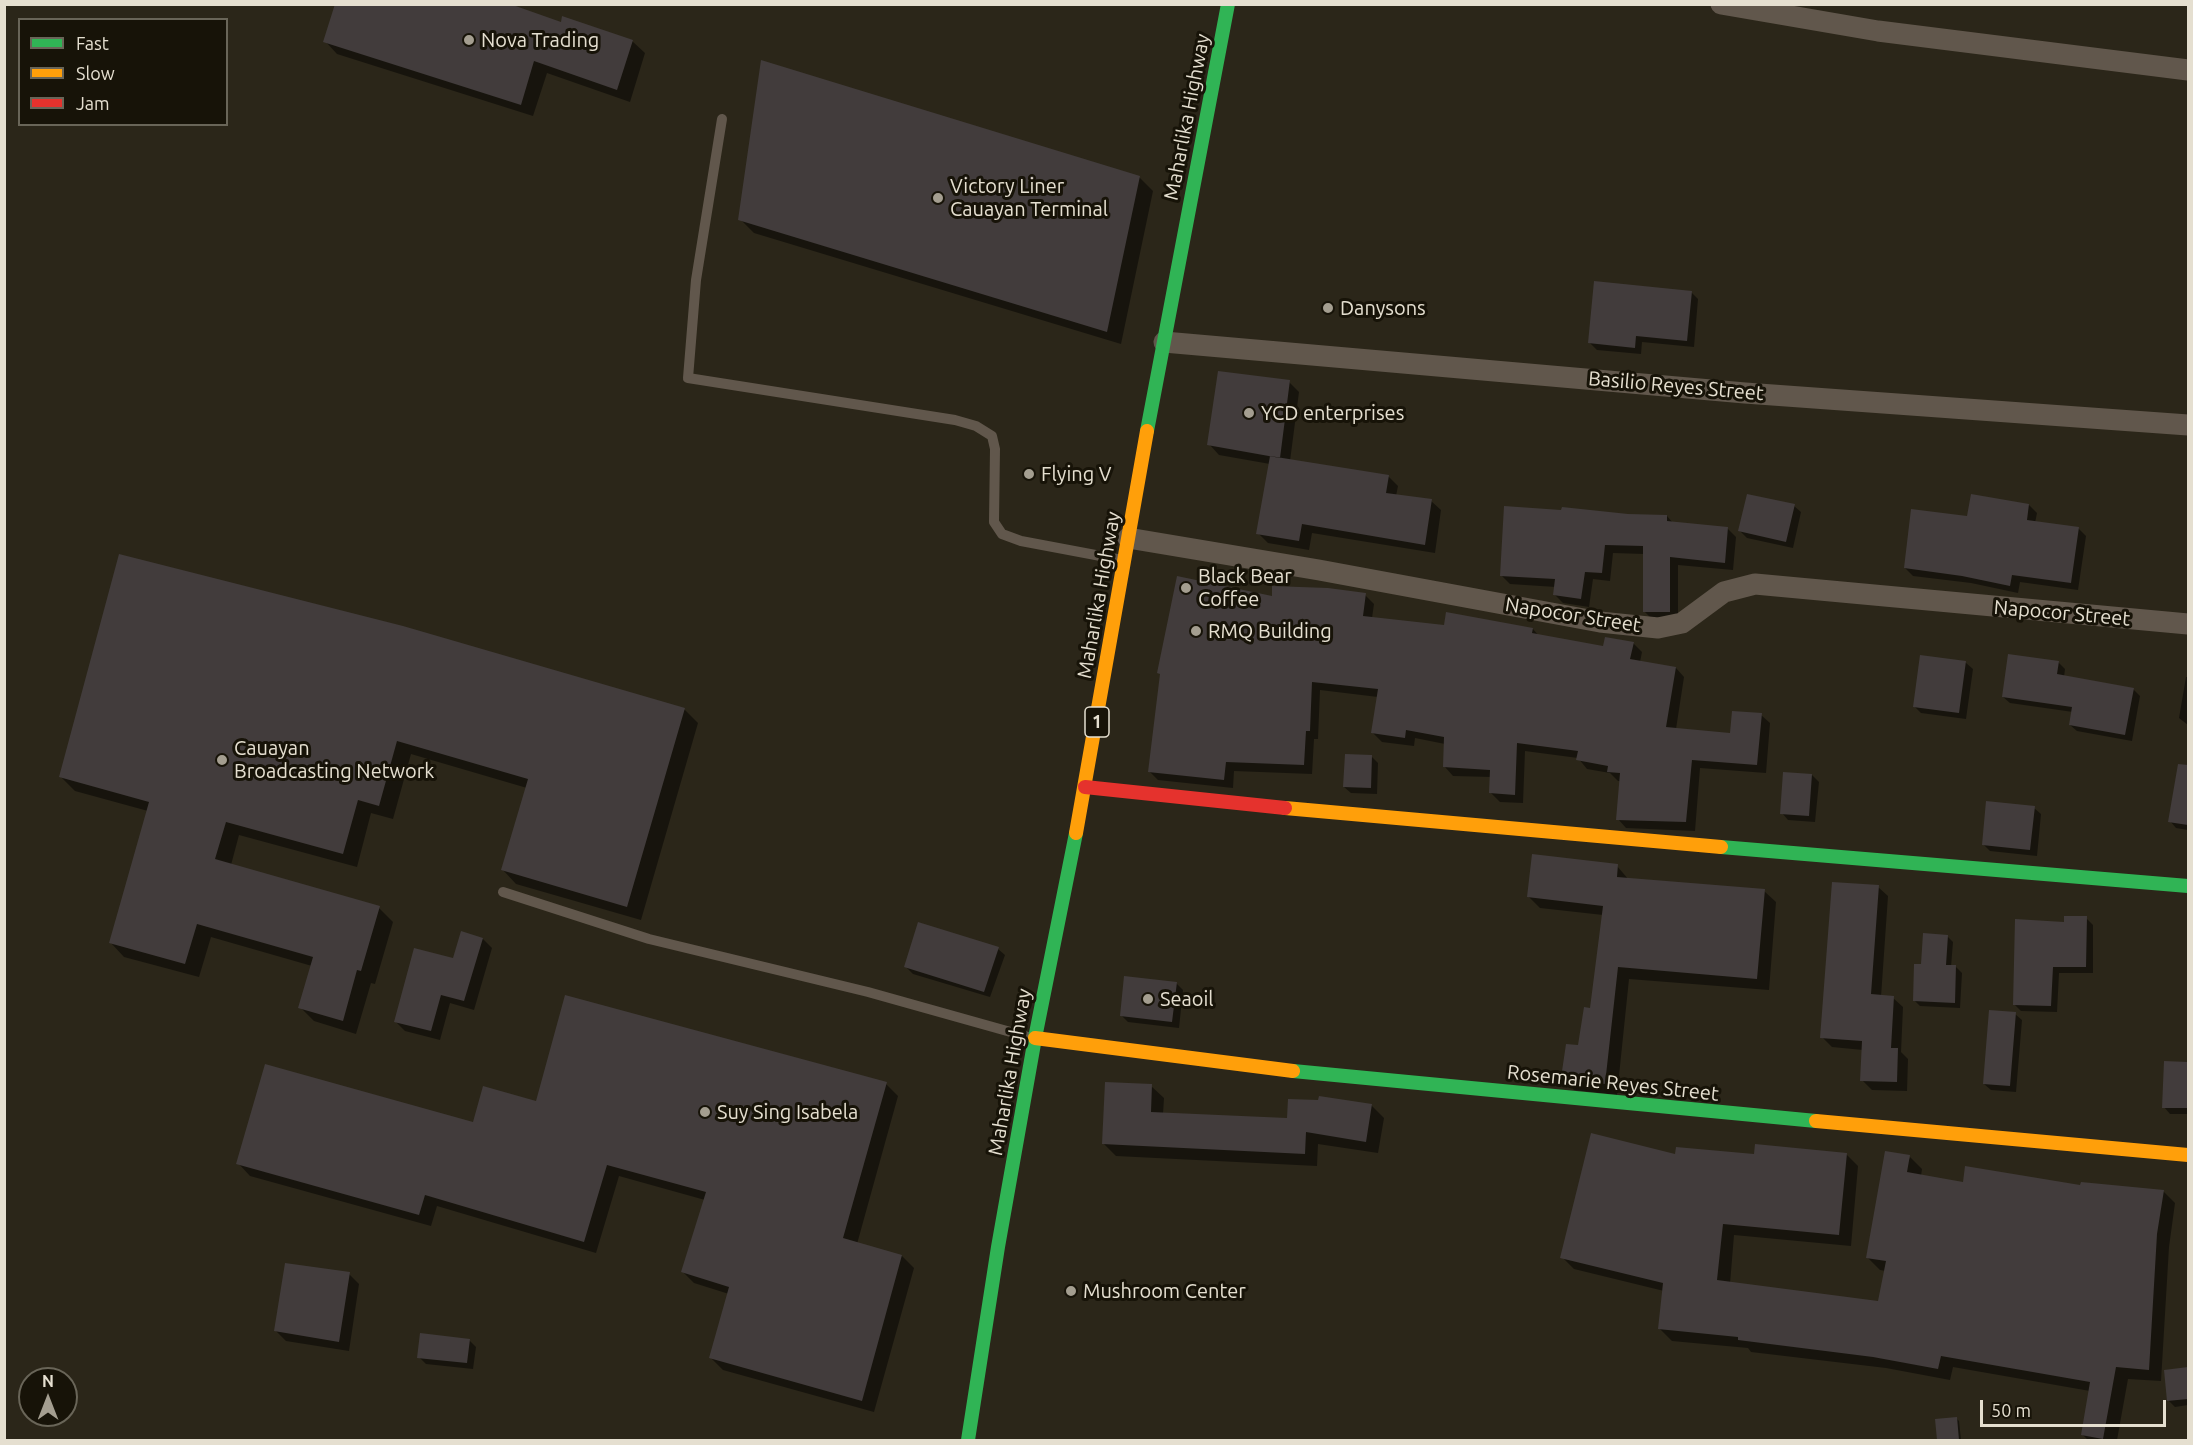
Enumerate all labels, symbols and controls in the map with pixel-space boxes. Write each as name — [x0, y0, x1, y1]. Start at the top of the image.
legend — [18, 18, 228, 126]
place label: Nova Trading — [481, 28, 599, 52]
street label: Maharlika Highway — [1159, 32, 1215, 202]
text: Fast — [76, 33, 109, 53]
marker: Nova Trading — [462, 33, 476, 47]
text: Slow — [76, 63, 115, 83]
text: Jam — [76, 93, 110, 113]
place label: Victory Liner Cauayan Terminal — [950, 174, 1108, 221]
marker: Victory Liner Cauayan Terminal — [931, 191, 945, 205]
place label: Danysons — [1340, 296, 1426, 320]
marker: Danysons — [1321, 301, 1335, 315]
street label: Basilio Reyes Street — [1587, 366, 1765, 406]
place label: YCD enterprises — [1261, 401, 1404, 425]
marker: YCD enterprises — [1242, 406, 1256, 420]
place label: Flying V — [1041, 462, 1111, 486]
marker: Flying V — [1022, 467, 1036, 481]
street label: Maharlika Highway — [1073, 510, 1125, 680]
place label: Black Bear Coffee — [1198, 564, 1292, 611]
marker: Black Bear Coffee — [1179, 581, 1193, 595]
street label: Napocor Street — [1504, 592, 1642, 638]
street label: Napocor Street — [1993, 595, 2131, 631]
place label: RMQ Building — [1208, 619, 1332, 643]
marker: RMQ Building — [1189, 624, 1203, 638]
road number: 1 — [1085, 707, 1109, 737]
place label: Cauayan Broadcasting Network — [234, 736, 434, 783]
marker: Cauayan Broadcasting Network — [215, 753, 229, 767]
street label: Maharlika Highway — [984, 987, 1036, 1157]
place label: Seaoil — [1160, 987, 1214, 1011]
marker: Seaoil — [1141, 992, 1155, 1006]
street label: Rosemarie Reyes Street — [1506, 1060, 1720, 1106]
place label: Suy Sing Isabela — [717, 1100, 858, 1124]
marker: Suy Sing Isabela — [698, 1105, 712, 1119]
place label: Mushroom Center — [1083, 1279, 1246, 1303]
marker: Mushroom Center — [1064, 1284, 1078, 1298]
north arrow — [18, 1367, 78, 1427]
text: N — [42, 1372, 54, 1390]
scale bar — [1983, 1388, 2169, 1426]
text: 50 m — [1991, 1400, 2031, 1420]

